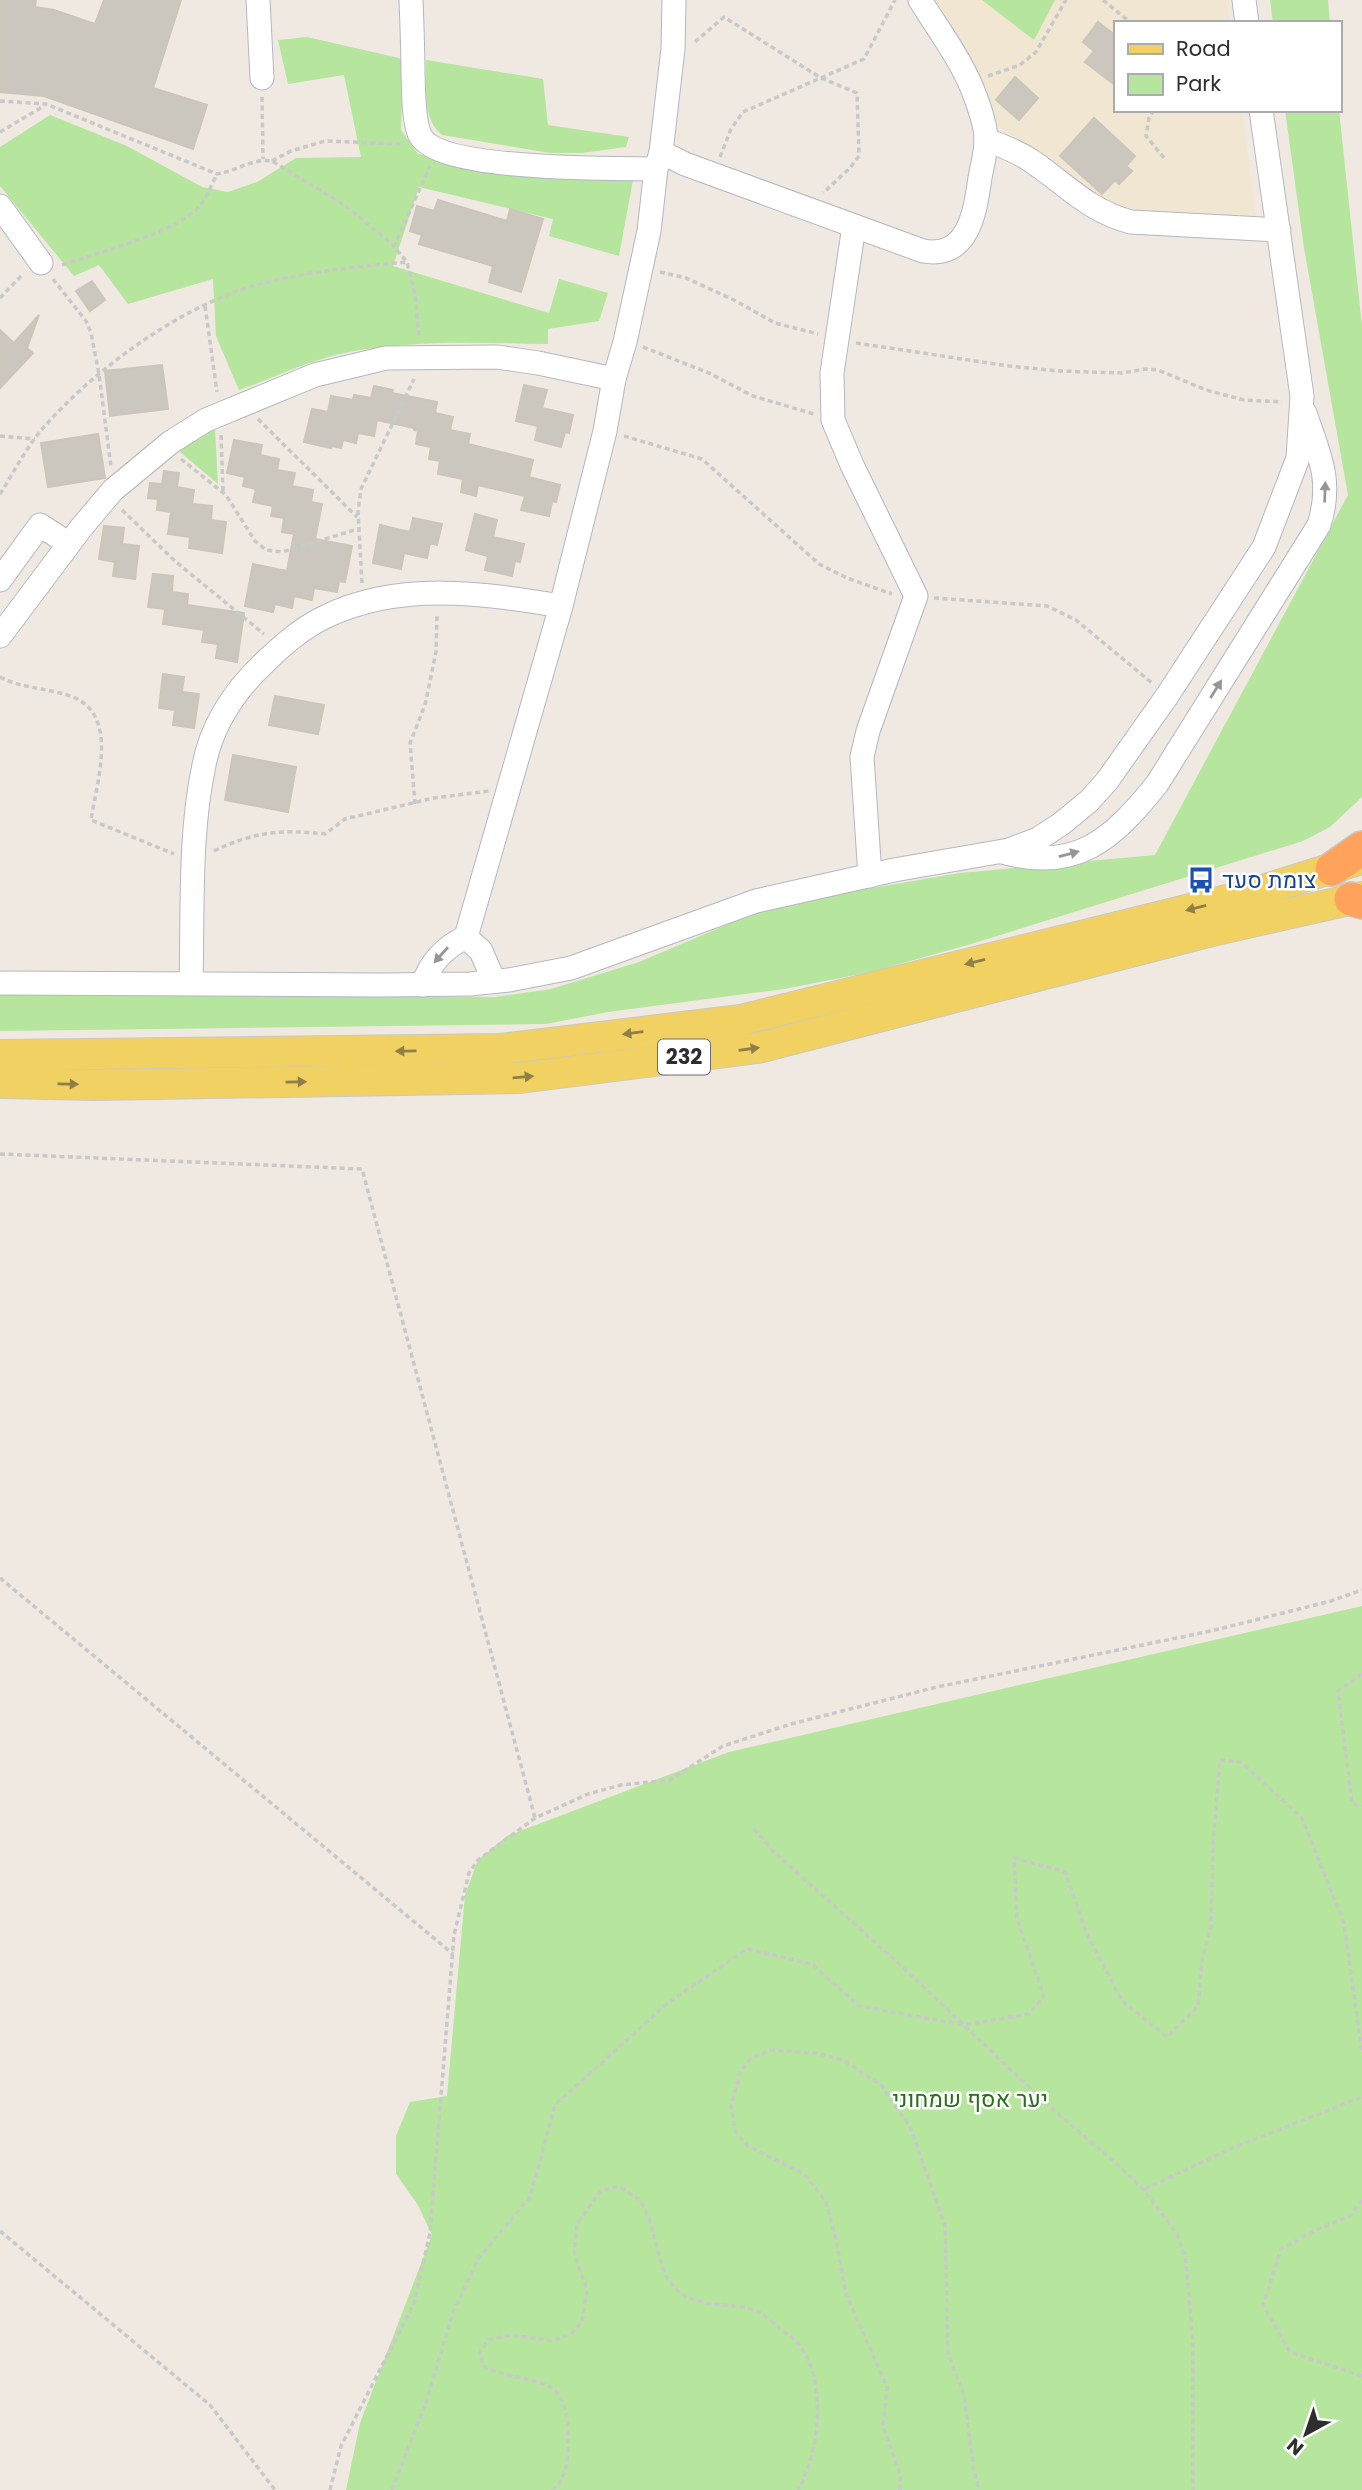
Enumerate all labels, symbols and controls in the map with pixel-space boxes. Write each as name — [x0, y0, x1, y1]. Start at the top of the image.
legend — [1114, 21, 1341, 112]
text: Road — [1176, 34, 1231, 63]
text: Park — [1176, 69, 1221, 98]
one-way arrow — [1319, 481, 1330, 503]
one-way arrow — [1210, 679, 1223, 699]
one-way arrow — [1058, 848, 1079, 858]
place label: צומת סעד — [1222, 864, 1316, 896]
bus stop icon: צומת סעד — [1186, 865, 1216, 895]
one-way arrow — [1185, 903, 1207, 914]
one-way arrow — [434, 946, 450, 963]
one-way arrow — [964, 957, 986, 968]
one-way arrow — [622, 1028, 644, 1039]
road number: 232 — [658, 1040, 710, 1074]
one-way arrow — [738, 1043, 760, 1054]
one-way arrow — [395, 1045, 417, 1057]
one-way arrow — [512, 1071, 534, 1082]
one-way arrow — [285, 1076, 307, 1088]
one-way arrow — [57, 1079, 79, 1090]
park label: יער אסף שמחוני — [892, 2083, 1048, 2115]
north arrow — [1271, 2399, 1341, 2469]
text: N — [1281, 2432, 1310, 2462]

